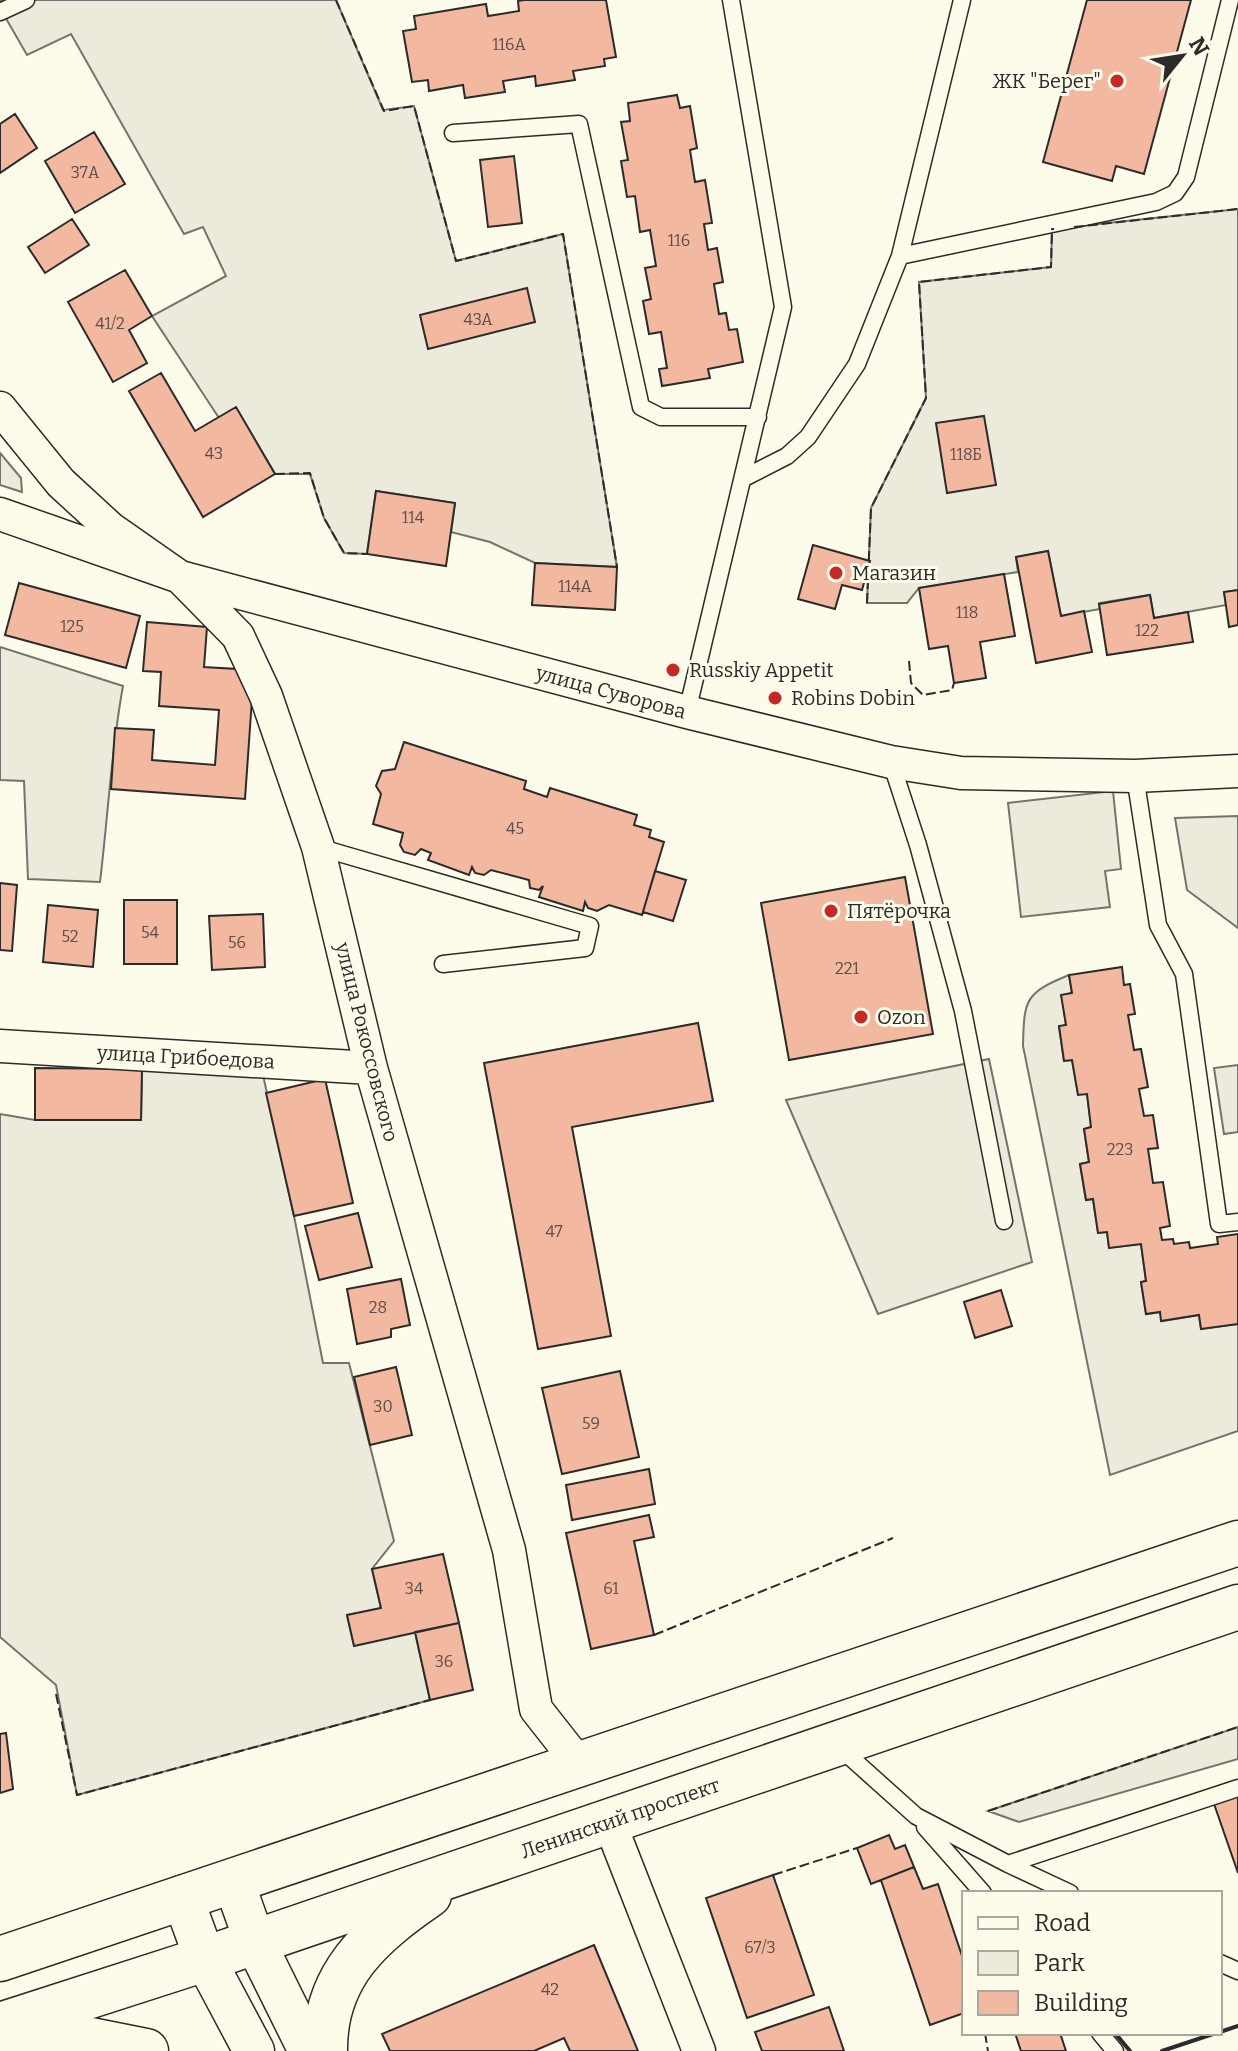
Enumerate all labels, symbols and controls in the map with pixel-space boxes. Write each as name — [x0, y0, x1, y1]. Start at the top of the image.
north arrow — [1142, 16, 1222, 96]
text: N — [1183, 32, 1215, 60]
house number: 116А — [492, 35, 527, 54]
place label: ЖК "Берег" — [992, 69, 1101, 93]
marker: ЖК "Берег" — [1108, 72, 1126, 90]
house number: 37А — [71, 163, 100, 182]
house number: 116 — [668, 231, 690, 250]
house number: 43А — [463, 310, 493, 329]
house number: 41/2 — [95, 314, 125, 333]
house number: 43 — [205, 444, 223, 463]
house number: 118Б — [950, 445, 982, 464]
house number: 114 — [402, 508, 425, 527]
place label: Магазин — [852, 561, 936, 585]
marker: Магазин — [827, 564, 845, 582]
house number: 114А — [558, 577, 592, 596]
house number: 118 — [956, 603, 978, 622]
house number: 125 — [60, 617, 84, 636]
house number: 122 — [1135, 621, 1159, 640]
place label: Russkiy Appetit — [689, 658, 834, 682]
street label: улица Суворова — [532, 660, 689, 724]
marker: Russkiy Appetit — [664, 661, 682, 679]
place label: Robins Dobin — [791, 686, 915, 710]
marker: Robins Dobin — [766, 689, 784, 707]
house number: 45 — [506, 819, 524, 838]
place label: Пятёрочка — [847, 899, 951, 923]
marker: Пятёрочка — [822, 902, 840, 920]
house number: 54 — [141, 923, 160, 942]
house number: 52 — [62, 927, 78, 946]
house number: 56 — [228, 933, 246, 952]
street label: улица Рокоссовского — [330, 939, 403, 1144]
house number: 221 — [835, 959, 859, 978]
place label: Ozon — [877, 1005, 926, 1029]
marker: Ozon — [852, 1008, 870, 1026]
street label: улица Грибоедова — [95, 1040, 276, 1074]
house number: 223 — [1107, 1140, 1133, 1159]
house number: 47 — [545, 1222, 563, 1241]
house number: 28 — [369, 1298, 387, 1317]
house number: 30 — [373, 1397, 393, 1416]
house number: 59 — [582, 1414, 600, 1433]
house number: 34 — [405, 1579, 424, 1598]
house number: 61 — [603, 1579, 619, 1598]
house number: 36 — [435, 1652, 453, 1671]
street label: Ленинский проспект — [517, 1773, 723, 1863]
legend — [962, 1891, 1222, 2035]
text: Road — [1034, 1909, 1090, 1937]
house number: 67/3 — [744, 1938, 776, 1957]
text: Park — [1034, 1949, 1085, 1977]
house number: 42 — [541, 1980, 559, 1999]
text: Building — [1034, 1989, 1128, 2017]

